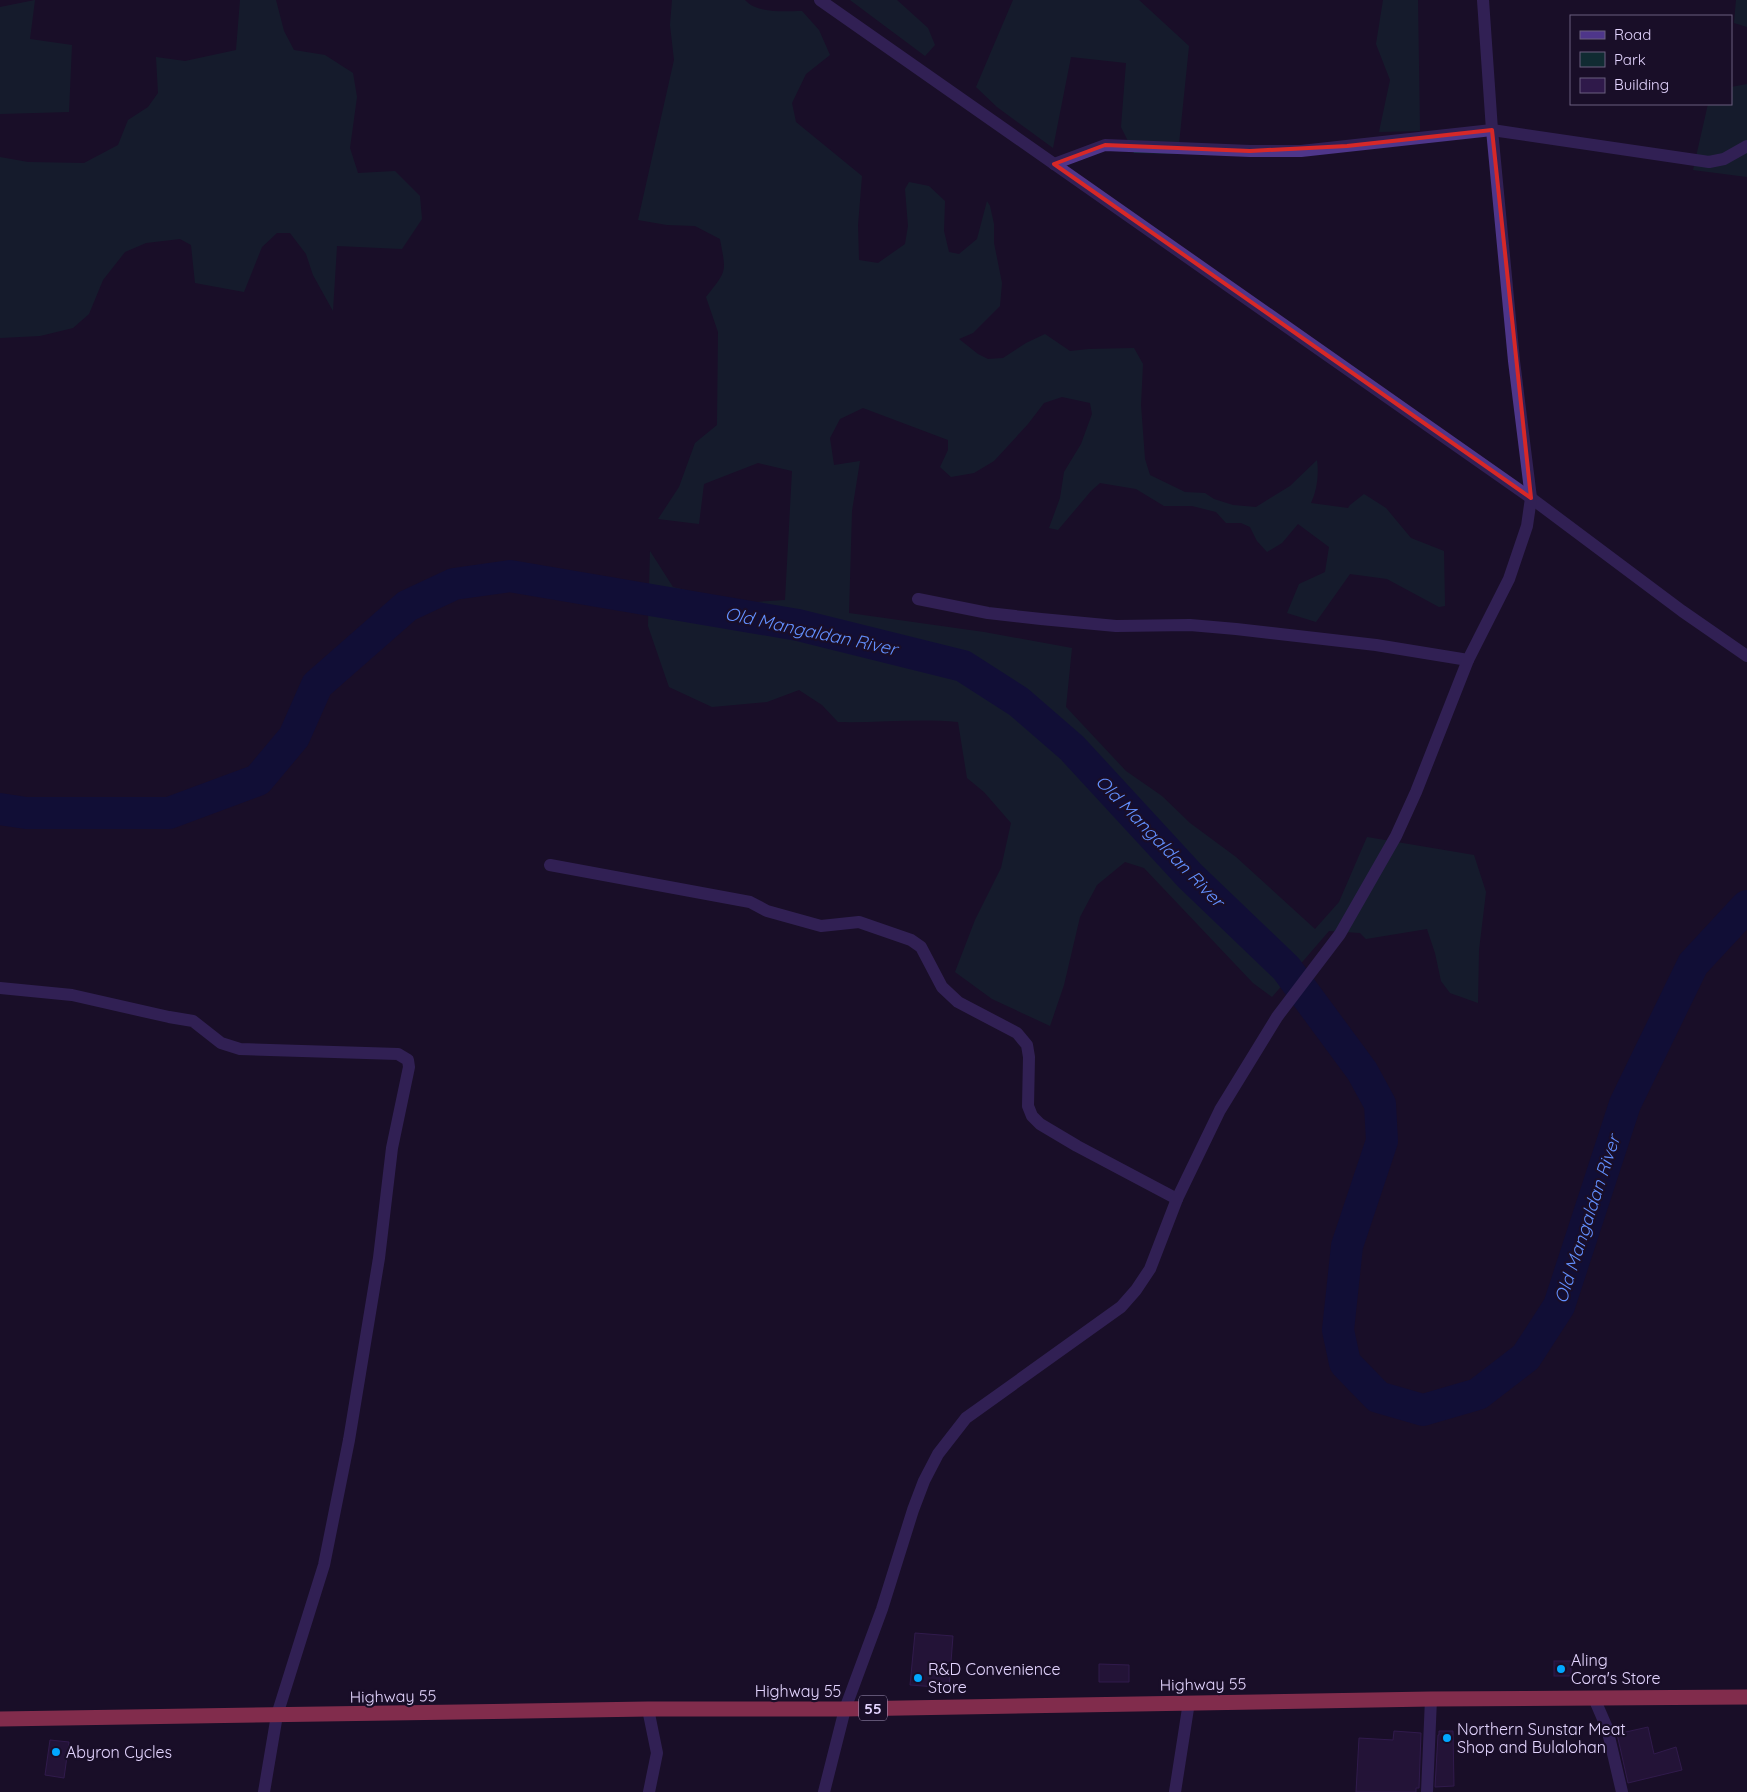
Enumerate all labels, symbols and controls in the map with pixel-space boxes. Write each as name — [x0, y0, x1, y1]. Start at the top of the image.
legend — [1570, 15, 1732, 105]
text: Road — [1614, 25, 1651, 44]
text: Park — [1614, 50, 1646, 69]
text: Building — [1614, 75, 1669, 94]
water label: Old Mangaldan River — [723, 602, 901, 661]
water label: Old Mangaldan River — [1091, 770, 1231, 914]
water label: Old Mangaldan River — [1549, 1130, 1626, 1306]
place label: Aling Cora's Store — [1571, 1650, 1661, 1688]
place label: R&D Convenience Store — [928, 1659, 1060, 1697]
marker: Aling Cora's Store — [1555, 1663, 1567, 1675]
marker: R&D Convenience Store — [912, 1672, 924, 1684]
street label: Highway 55 — [1159, 1673, 1247, 1695]
street label: Highway 55 — [755, 1681, 841, 1701]
street label: Highway 55 — [349, 1685, 437, 1707]
road number: 55 — [859, 1696, 887, 1720]
place label: Northern Sunstar Meat Shop and Bulalohan — [1457, 1719, 1626, 1757]
marker: Northern Sunstar Meat Shop and Bulalohan — [1441, 1732, 1453, 1744]
place label: Abyron Cycles — [66, 1742, 172, 1762]
marker: Abyron Cycles — [50, 1746, 62, 1758]

